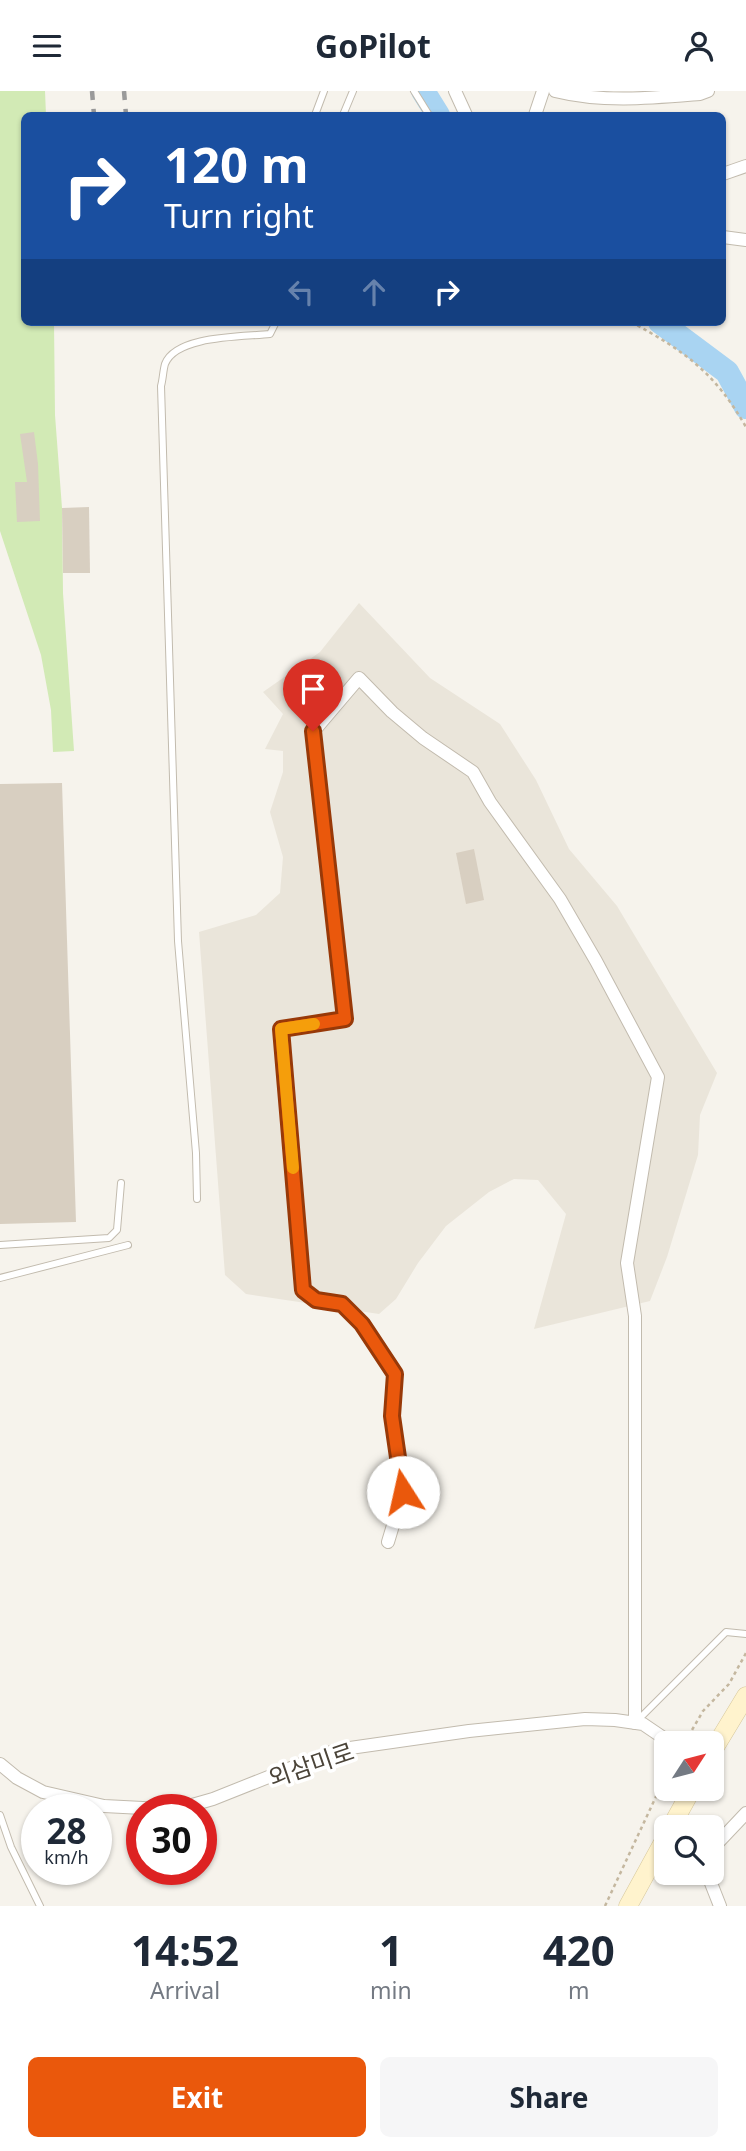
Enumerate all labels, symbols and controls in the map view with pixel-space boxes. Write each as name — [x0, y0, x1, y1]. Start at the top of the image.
text: GoPilot — [315, 24, 431, 67]
icon: menu — [28, 27, 66, 65]
icon: person — [680, 27, 718, 65]
text: 120 m — [164, 131, 309, 197]
icon: right — [49, 140, 140, 231]
text: Turn right — [164, 194, 314, 237]
icon: left — [282, 273, 320, 311]
icon: ahead — [355, 273, 393, 311]
icon: right — [428, 273, 466, 311]
pin — [283, 659, 343, 731]
icon: arrive — [294, 670, 332, 708]
position arrow — [366, 1455, 440, 1529]
north arrow — [654, 1731, 724, 1801]
map controls — [654, 1731, 724, 1885]
street label: 외삼미로 — [264, 1734, 358, 1794]
speed limit sign: 30 — [126, 1794, 217, 1885]
text: 28 — [46, 1807, 87, 1854]
button: search — [654, 1815, 724, 1885]
text: km/h — [44, 1845, 89, 1869]
text: 14:52 — [131, 1921, 239, 1978]
text: 1 — [379, 1921, 403, 1978]
text: 420 — [543, 1921, 615, 1978]
text: Arrival — [150, 1974, 220, 2006]
text: min — [370, 1974, 412, 2006]
text: m — [568, 1974, 590, 2006]
button: Exit — [28, 2057, 366, 2137]
button: Share — [380, 2057, 718, 2137]

